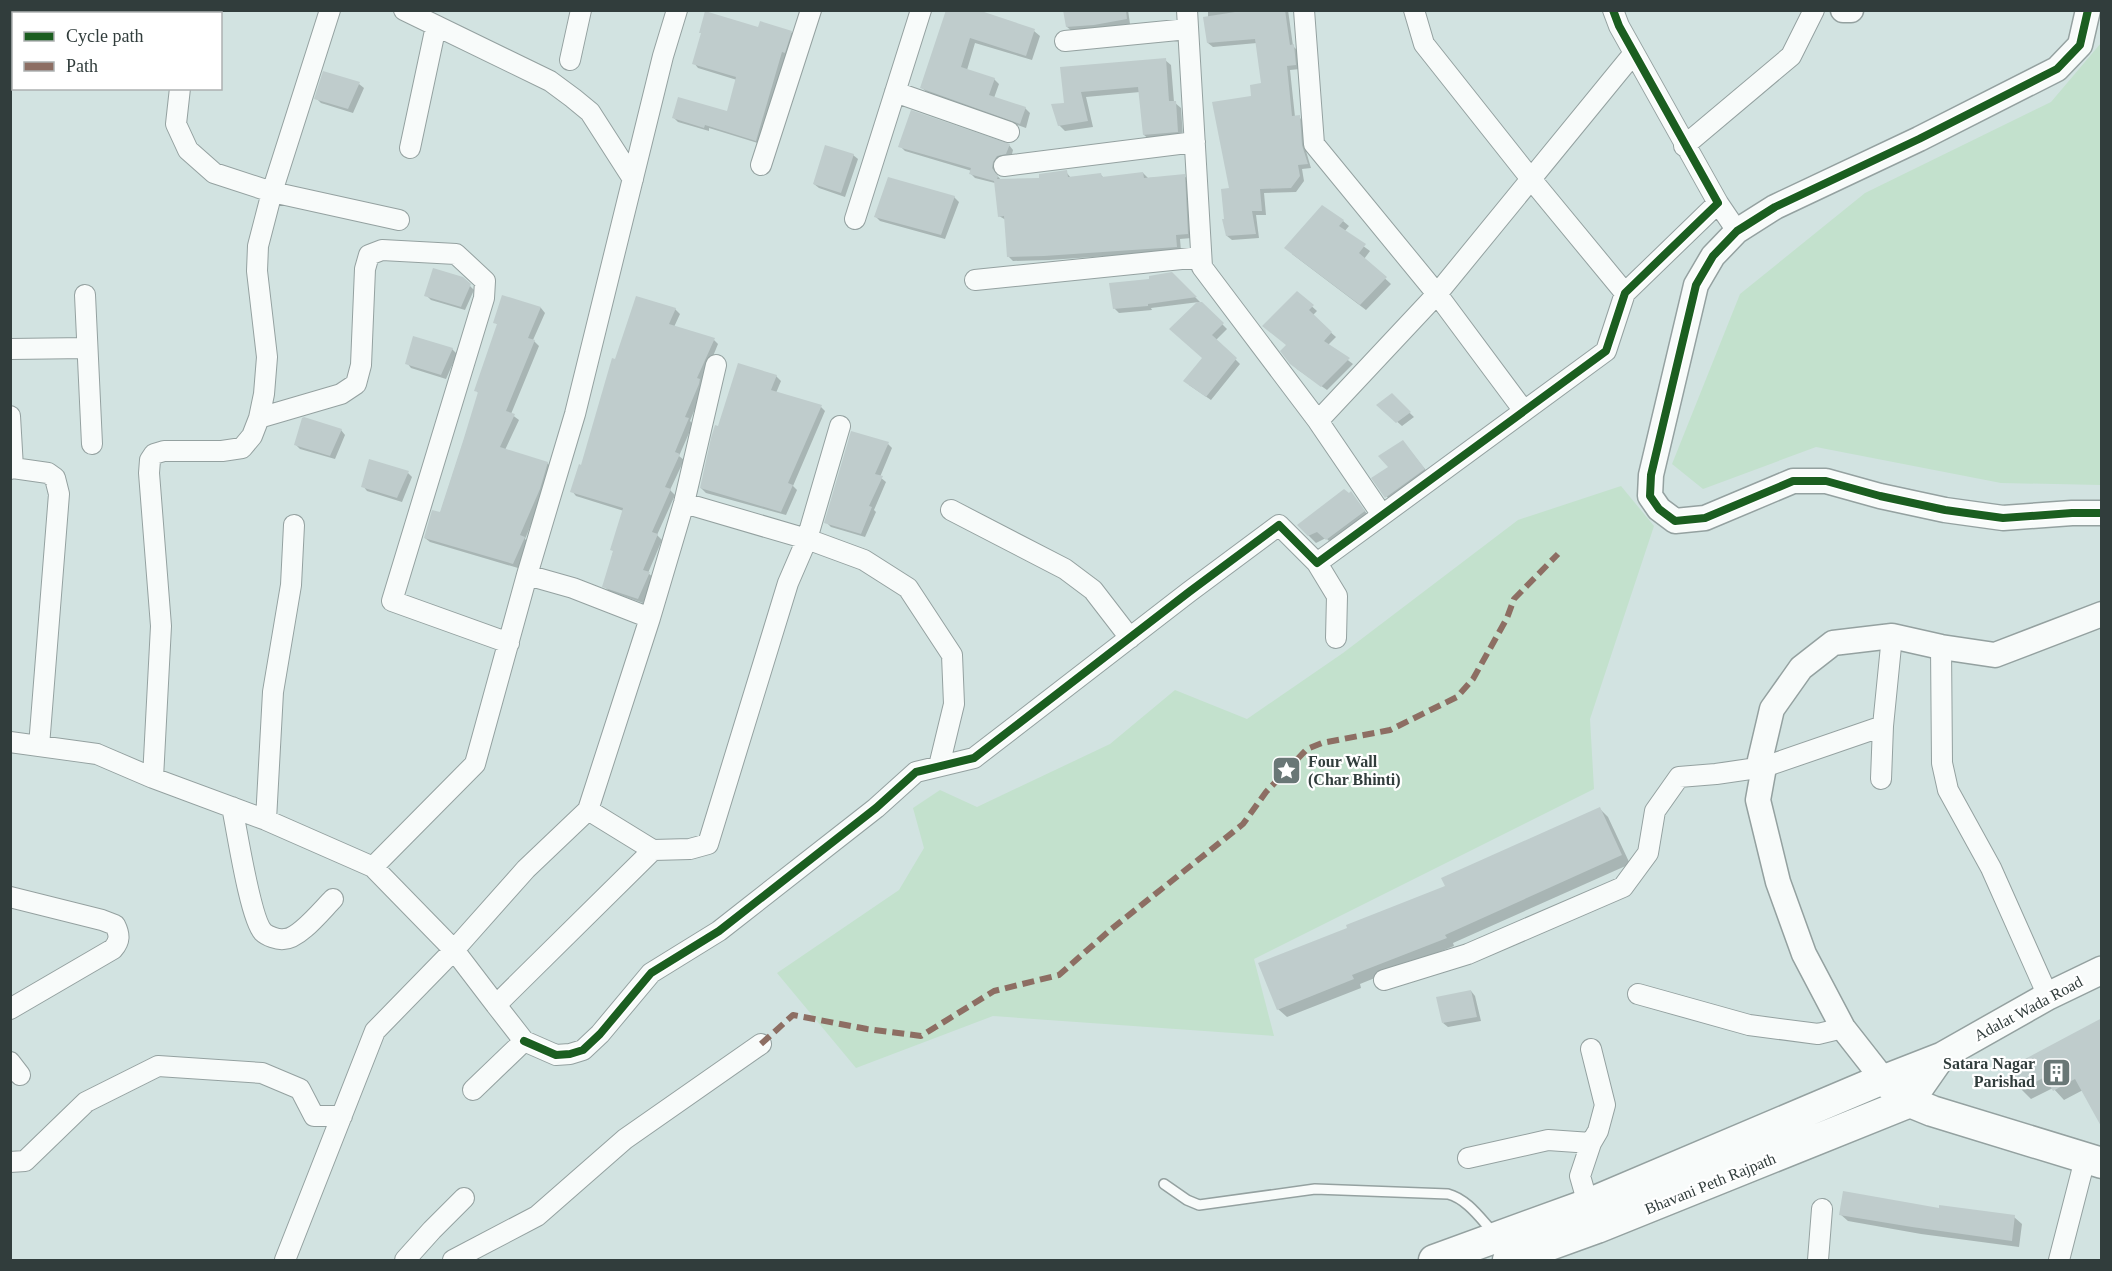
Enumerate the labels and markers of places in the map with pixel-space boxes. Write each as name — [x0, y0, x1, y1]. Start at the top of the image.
place label: Four Wall (Char Bhinti) — [1308, 753, 1401, 789]
place icon: Four Wall (Char Bhinti) — [1271, 754, 1303, 786]
place label: Satara Nagar Parishad — [1943, 1055, 2035, 1090]
building icon: Satara Nagar Parishad — [2040, 1056, 2072, 1088]

